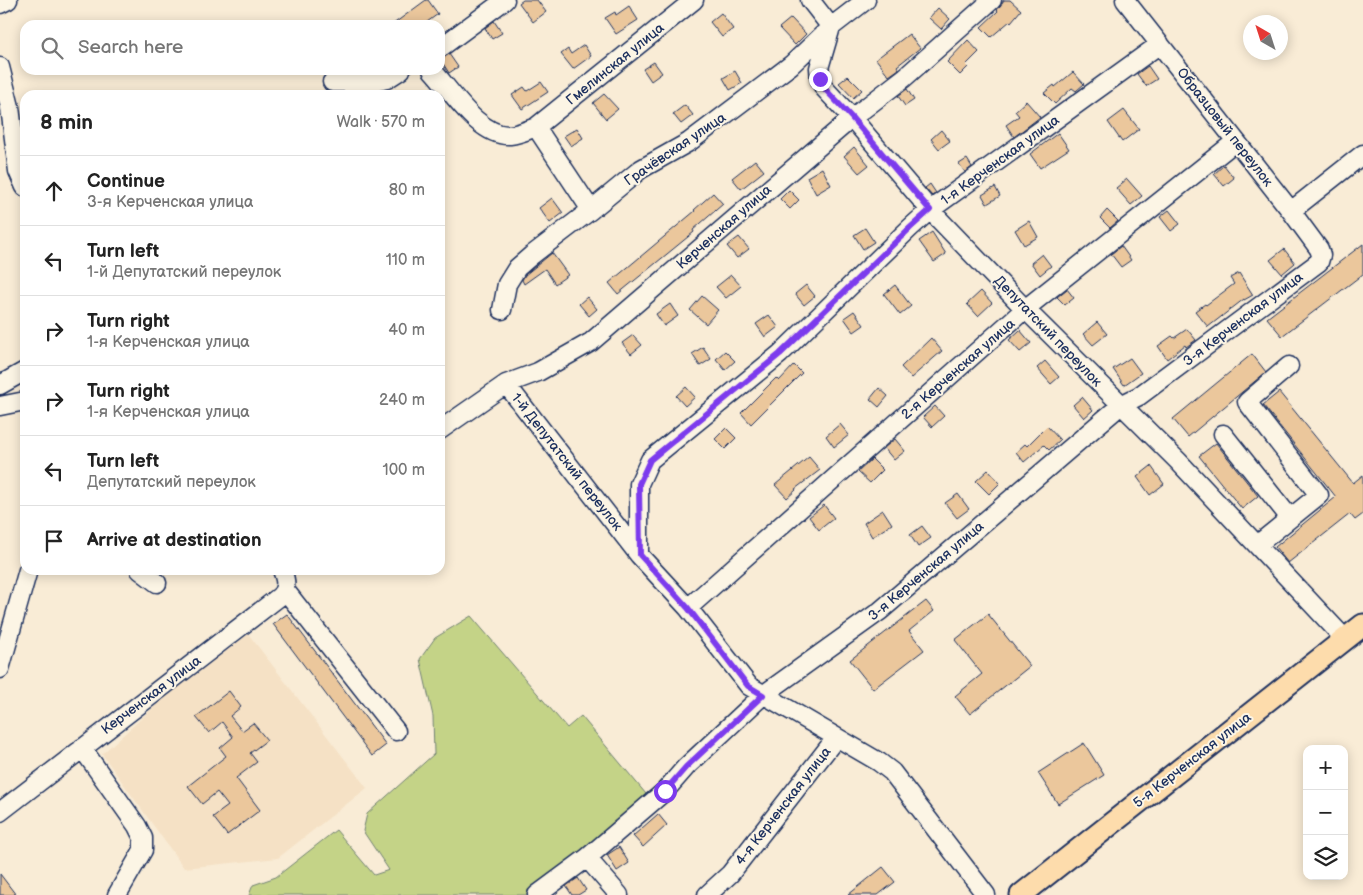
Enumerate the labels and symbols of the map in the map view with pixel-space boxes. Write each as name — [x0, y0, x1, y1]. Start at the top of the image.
north arrow — [1243, 15, 1288, 60]
street label: Гмелинская улица — [563, 19, 668, 109]
street label: Образцовый переулок — [1173, 64, 1277, 190]
route end — [809, 68, 832, 91]
street label: Грачёвская улица — [621, 108, 730, 189]
street label: 1-я Керченская улица — [937, 111, 1063, 209]
street label: Керченская улица — [673, 181, 776, 273]
street label: 3-я Керченская улица — [1180, 268, 1307, 370]
street label: Депутатский переулок — [991, 272, 1106, 390]
street label: 2-я Керченская улица — [898, 314, 1019, 423]
street label: 1-й Депутатский переулок — [508, 390, 626, 535]
street label: 3-я Керченская улица — [865, 517, 988, 624]
street label: Керченская улица — [98, 652, 205, 738]
street label: 5-я Керченская улица — [1130, 708, 1255, 811]
street label: 4-я Керченская улица — [731, 743, 835, 869]
route start — [654, 780, 677, 803]

